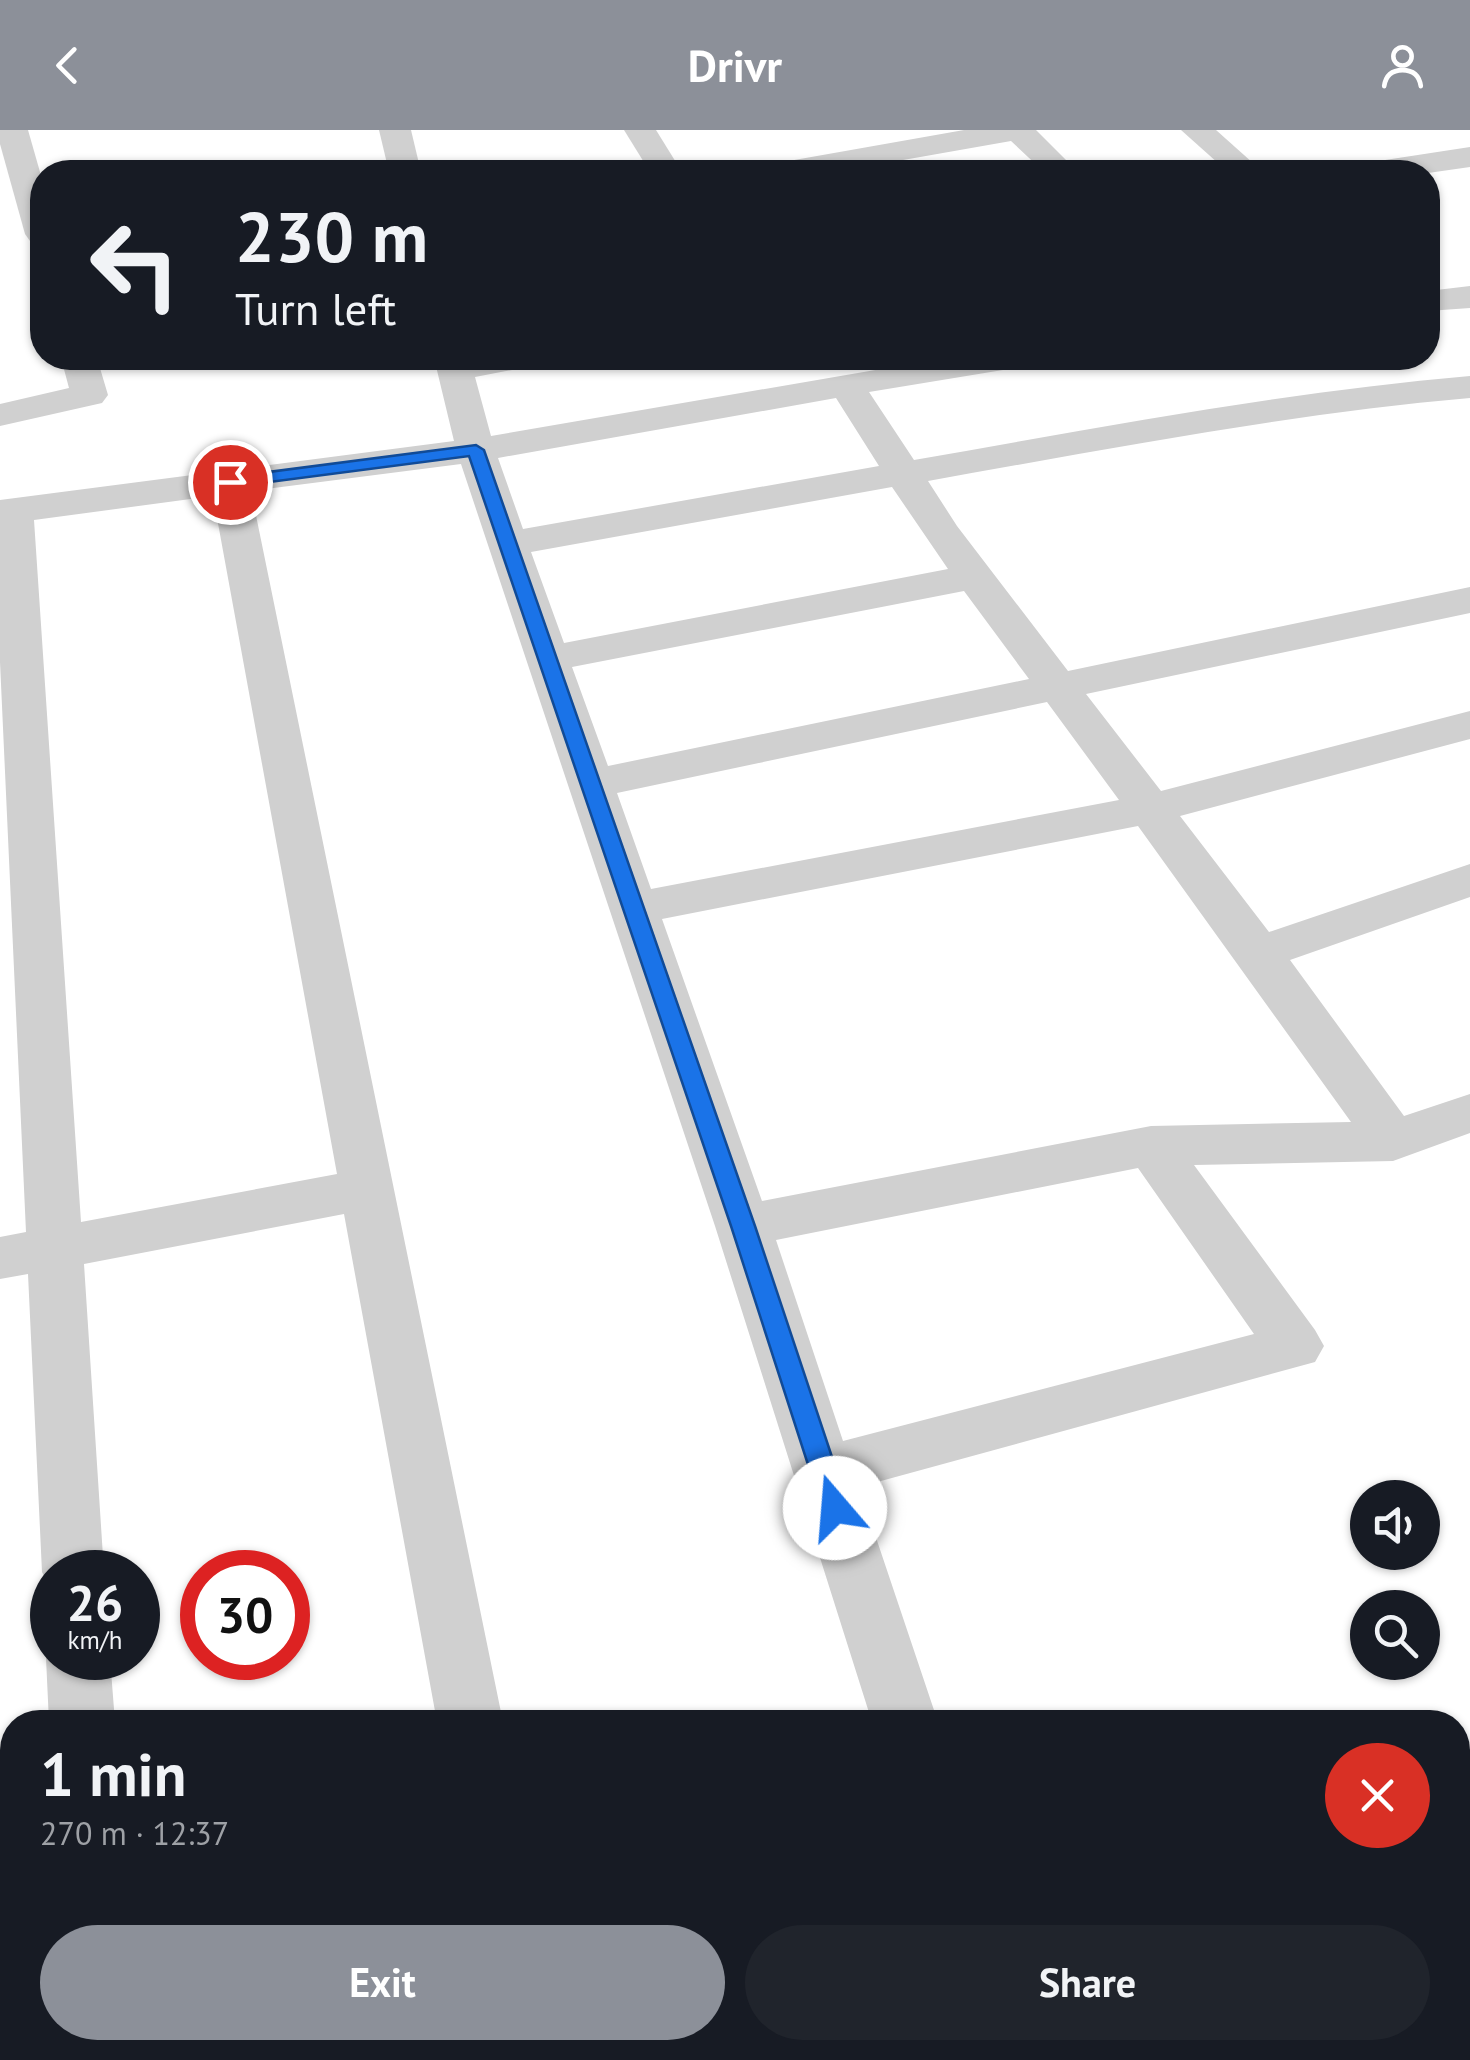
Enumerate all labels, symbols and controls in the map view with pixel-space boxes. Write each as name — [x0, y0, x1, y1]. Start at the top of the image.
text: Drivr — [688, 36, 782, 94]
icon: back — [40, 38, 95, 93]
icon: person — [1375, 38, 1430, 93]
text: 230 m — [235, 191, 428, 281]
icon: left — [70, 200, 200, 330]
text: Turn left — [235, 279, 396, 337]
pin — [188, 440, 273, 525]
icon: arrive — [203, 455, 258, 510]
position arrow — [783, 1456, 887, 1560]
map controls — [1350, 1480, 1440, 1680]
button: sound — [1350, 1480, 1440, 1570]
speed limit sign: 30 — [180, 1550, 310, 1680]
text: 26 — [67, 1570, 123, 1635]
button: search — [1350, 1590, 1440, 1680]
text: km/h — [68, 1624, 122, 1656]
text: 1 min — [40, 1735, 186, 1813]
button: close — [1325, 1743, 1430, 1848]
text: 270 m · 12:37 — [40, 1812, 229, 1854]
button: Exit — [40, 1925, 725, 2040]
button: Share — [745, 1925, 1430, 2040]

